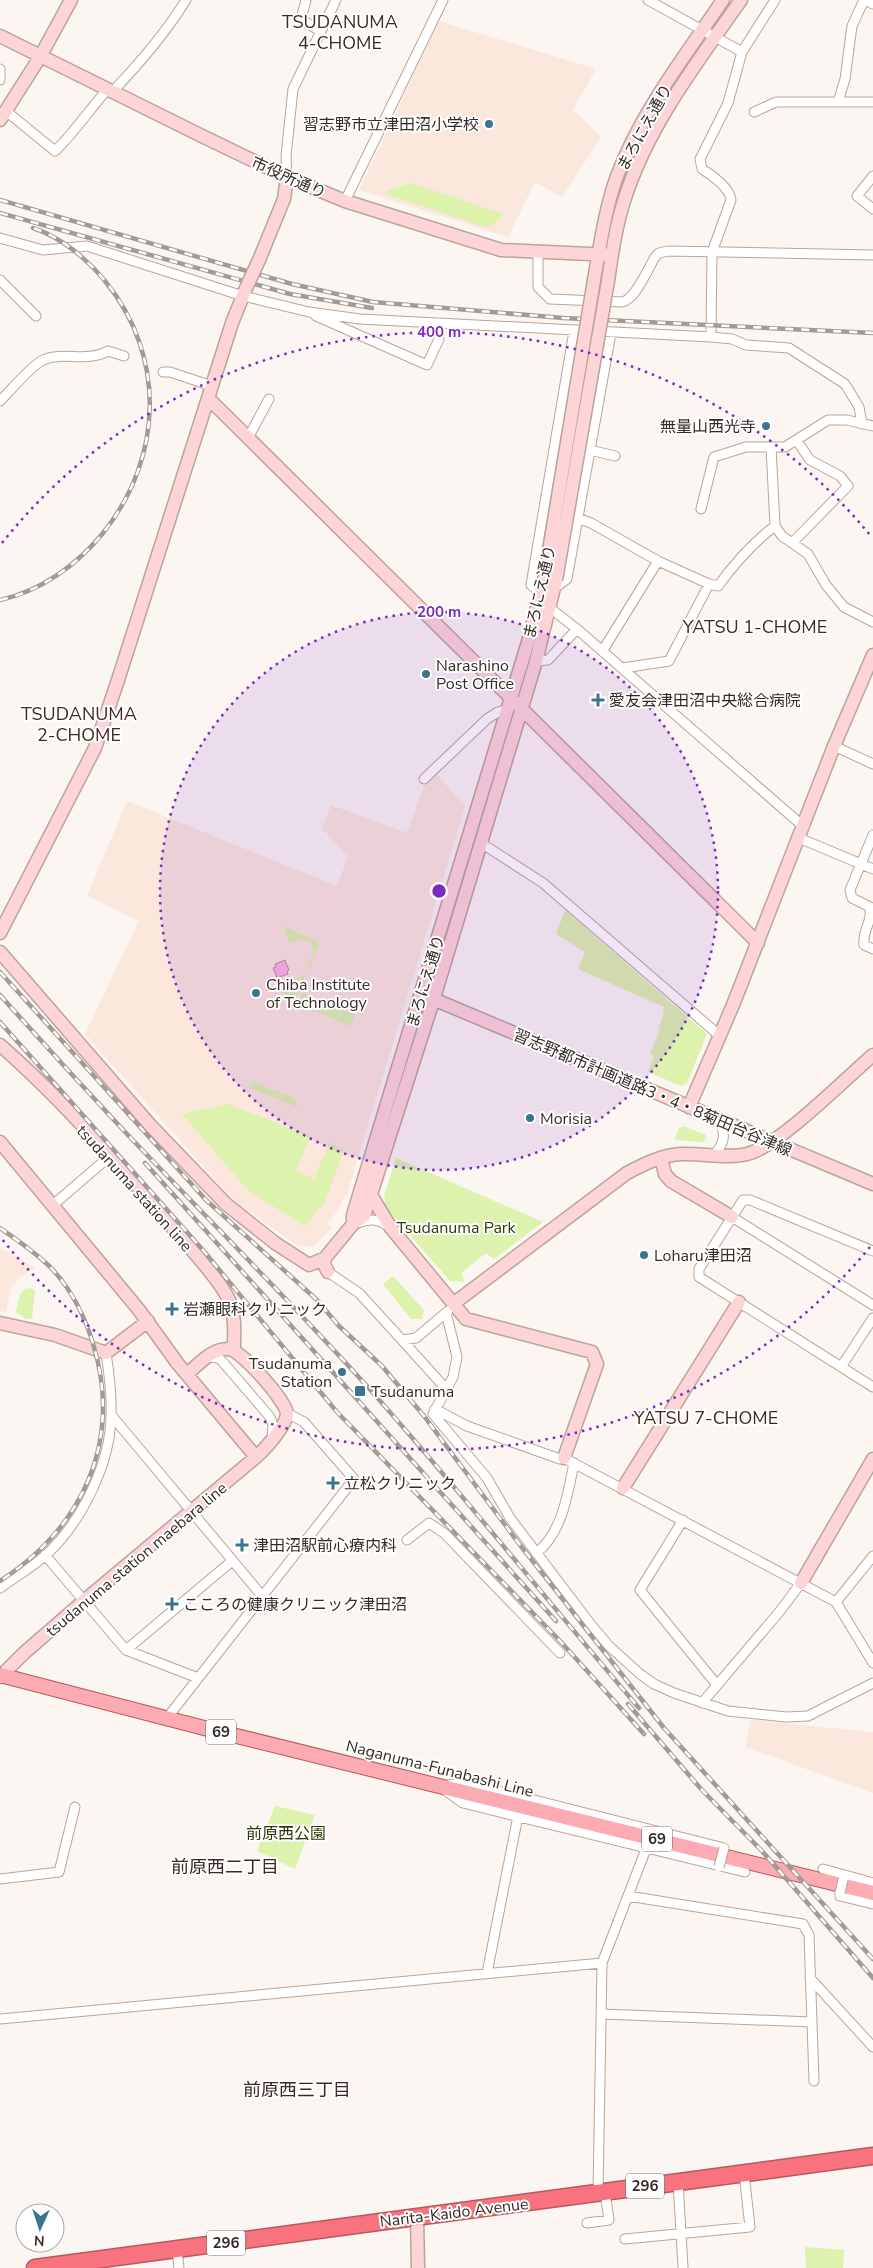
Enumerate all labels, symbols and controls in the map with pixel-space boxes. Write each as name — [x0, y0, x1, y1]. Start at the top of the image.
district label: TSUDANUMA 4-CHOME — [282, 10, 398, 55]
street label: まろにえ通り — [612, 80, 678, 175]
place label: 習志野市立津田沼小学校 — [303, 114, 479, 136]
marker: 習志野市立津田沼小学校 — [483, 118, 495, 130]
street label: 市役所通り — [248, 152, 330, 204]
text: 400 m — [417, 322, 461, 342]
place label: 無量山西光寺 — [660, 416, 756, 438]
marker: 無量山西光寺 — [760, 420, 772, 432]
street label: まろにえ通り — [518, 543, 561, 641]
text: 200 m — [417, 602, 461, 622]
district label: YATSU 1-CHOME — [682, 615, 827, 639]
place label: Narashino Post Office — [436, 655, 514, 695]
marker: Narashino Post Office — [420, 668, 432, 680]
place label: 愛友会津田沼中央総合病院 — [609, 690, 801, 712]
marker: 愛友会津田沼中央総合病院 — [591, 693, 605, 707]
district label: TSUDANUMA 2-CHOME — [21, 702, 137, 747]
centre of rings — [430, 882, 448, 900]
street label: まろにえ通り — [401, 932, 451, 1030]
place label: Chiba Institute of Technology — [266, 974, 370, 1014]
marker: Chiba Institute of Technology — [250, 987, 262, 999]
street label: 習志野都市計画道路3・4・8菊田台谷津線 — [510, 1024, 795, 1162]
place label: Morisia — [540, 1108, 592, 1130]
marker: Morisia — [524, 1112, 536, 1124]
street label: tsudanuma station line — [71, 1121, 197, 1257]
park label: Tsudanuma Park — [396, 1217, 517, 1239]
place label: Loharu津田沼 — [654, 1245, 752, 1267]
marker: Loharu津田沼 — [638, 1249, 650, 1261]
place label: 岩瀬眼科クリニック — [183, 1299, 327, 1321]
marker: 岩瀬眼科クリニック — [165, 1302, 179, 1316]
place label: Tsudanuma Station — [249, 1353, 332, 1393]
marker: Tsudanuma Station — [336, 1366, 348, 1378]
place label: Tsudanuma — [371, 1381, 454, 1403]
marker: Tsudanuma — [353, 1384, 367, 1398]
district label: YATSU 7-CHOME — [633, 1406, 778, 1430]
place label: 立松クリニック — [344, 1473, 456, 1495]
marker: 立松クリニック — [326, 1476, 340, 1490]
street label: tsudanuma station maebara line — [41, 1477, 232, 1642]
place label: 津田沼駅前心療内科 — [253, 1535, 397, 1557]
marker: 津田沼駅前心療内科 — [235, 1538, 249, 1552]
place label: こころの健康クリニック津田沼 — [183, 1594, 407, 1616]
marker: こころの健康クリニック津田沼 — [165, 1597, 179, 1611]
road number: 69 — [206, 1720, 236, 1744]
street label: Naganuma-Funabashi Line — [344, 1735, 536, 1803]
park label: 前原西公園 — [246, 1823, 326, 1845]
road number: 69 — [642, 1826, 672, 1852]
district label: 前原西二丁目 — [171, 1855, 279, 1879]
district label: 前原西三丁目 — [243, 2078, 351, 2102]
road number: 296 — [626, 2174, 664, 2198]
street label: Narita-Kaido Avenue — [379, 2193, 530, 2233]
north arrow — [15, 2203, 65, 2253]
road number: 296 — [207, 2230, 245, 2256]
text: N — [34, 2231, 45, 2250]

